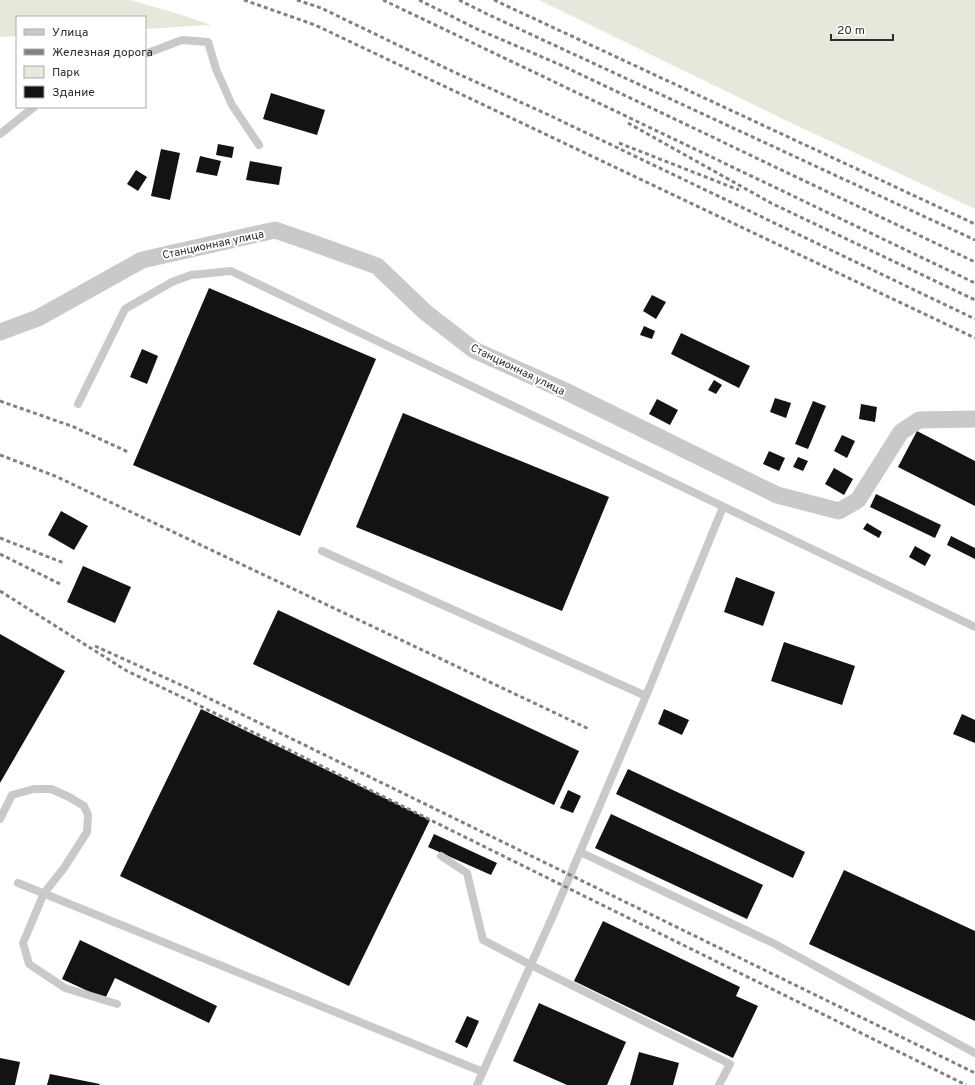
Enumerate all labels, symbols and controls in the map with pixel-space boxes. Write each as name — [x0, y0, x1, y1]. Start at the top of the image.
legend — [16, 16, 146, 108]
scale bar — [831, 16, 893, 42]
text: 20 m — [837, 23, 865, 39]
text: Улица — [52, 25, 88, 41]
text: Железная дорога — [52, 45, 153, 61]
text: Парк — [52, 65, 80, 81]
text: Здание — [52, 85, 95, 101]
street label: Станционная улица — [161, 227, 265, 263]
street label: Станционная улица — [468, 341, 567, 399]

